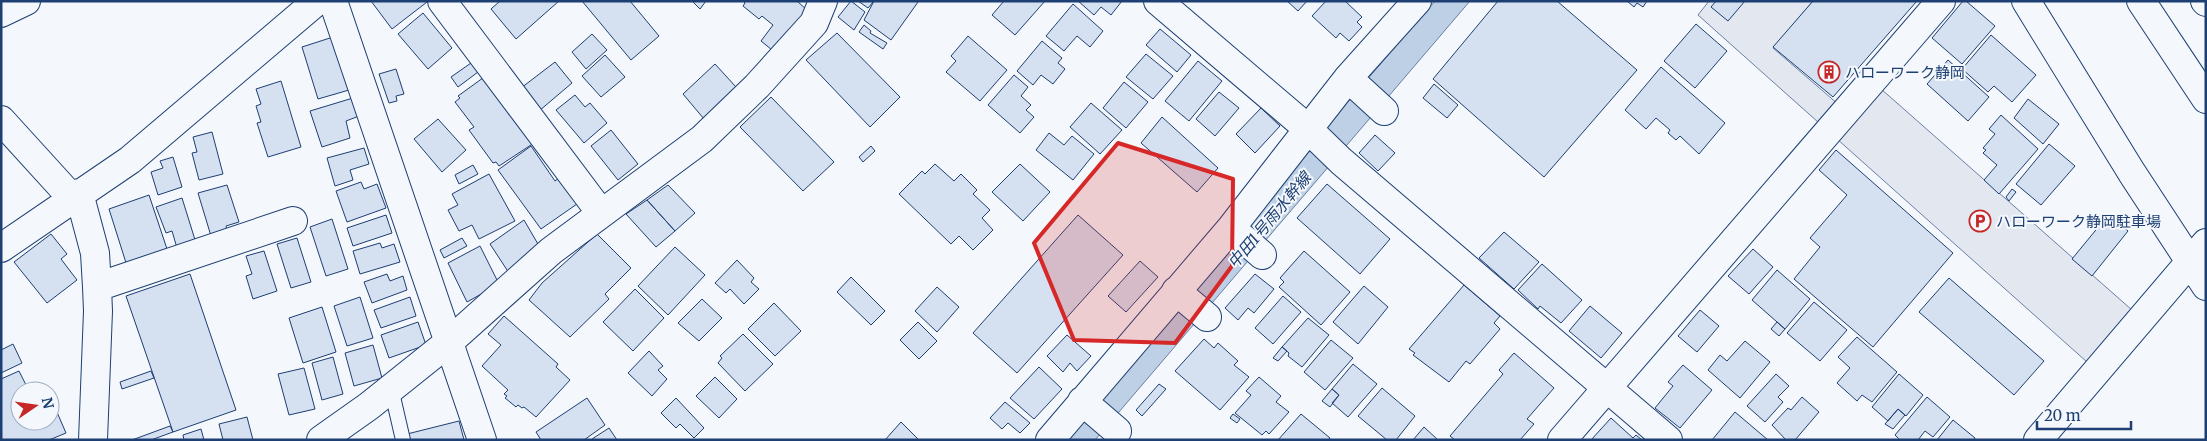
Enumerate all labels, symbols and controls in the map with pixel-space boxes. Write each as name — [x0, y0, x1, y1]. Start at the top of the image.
building icon: ハローワーク静岡 — [1817, 60, 1841, 84]
place label: ハローワーク静岡 — [1845, 63, 1965, 82]
water label: 中田1号雨水幹線 — [1223, 166, 1316, 272]
parking icon: ハローワーク静岡駐車場 — [1968, 209, 1992, 233]
place label: ハローワーク静岡駐車場 — [1996, 212, 2161, 231]
north arrow — [10, 381, 60, 431]
text: N — [38, 396, 58, 410]
scale bar — [2037, 398, 2131, 430]
text: 20 m — [2044, 406, 2081, 425]

